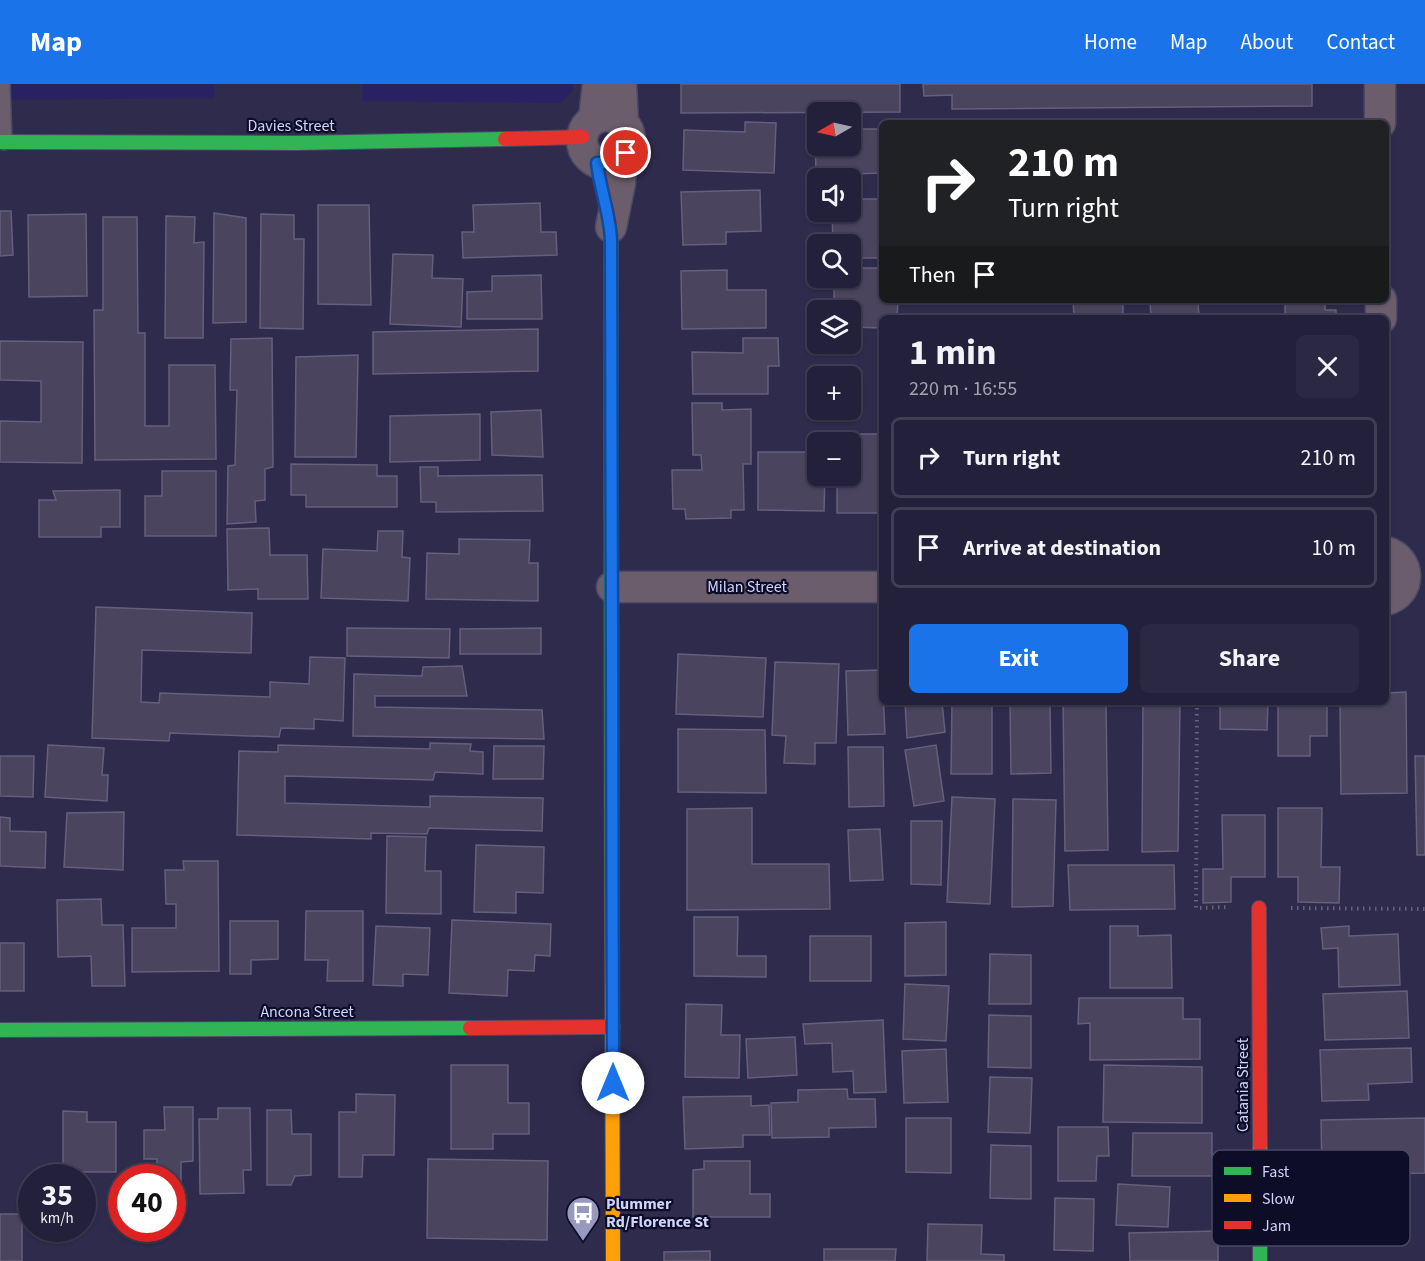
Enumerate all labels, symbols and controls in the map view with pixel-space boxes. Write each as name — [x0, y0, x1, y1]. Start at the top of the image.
text: Map — [30, 22, 82, 62]
text: Home — [1084, 27, 1137, 57]
text: Map — [1170, 27, 1208, 57]
text: About — [1241, 27, 1293, 57]
text: Contact — [1326, 27, 1395, 57]
north arrow — [807, 102, 861, 156]
map controls — [807, 102, 861, 486]
street label: Davies Street — [247, 115, 335, 137]
pin — [600, 127, 651, 178]
text: 210 m — [1008, 133, 1119, 193]
icon: arrive — [609, 136, 642, 169]
icon: right — [909, 144, 987, 222]
button: sound — [807, 168, 861, 222]
text: Turn right — [1008, 189, 1119, 228]
button: search — [807, 234, 861, 288]
icon: arrive — [968, 258, 1001, 291]
text: Then — [909, 259, 956, 291]
button: layers — [807, 300, 861, 354]
text: 1 min — [909, 327, 997, 378]
button: close — [1296, 335, 1359, 398]
button: + — [807, 366, 861, 420]
text: 220 m · 16:55 — [909, 375, 1017, 403]
button: − — [807, 432, 861, 486]
icon: right — [912, 441, 945, 474]
text: Turn right — [963, 442, 1060, 474]
text: 210 m — [1301, 442, 1356, 474]
icon: arrive — [912, 531, 945, 564]
text: Arrive at destination — [963, 532, 1161, 564]
text: 10 m — [1311, 532, 1356, 564]
street label: Milan Street — [707, 576, 787, 598]
button: Exit — [909, 624, 1128, 693]
button: Share — [1140, 624, 1359, 693]
street label: Ancona Street — [260, 1001, 354, 1023]
street label: Catania Street — [1232, 1037, 1254, 1132]
position arrow — [581, 1051, 645, 1115]
legend — [1212, 1150, 1410, 1246]
text: Fast — [1262, 1161, 1290, 1183]
speed limit sign: 40 — [108, 1164, 186, 1242]
text: 35 — [41, 1174, 73, 1217]
text: Slow — [1262, 1188, 1295, 1210]
place label: Plummer Rd/Florence St — [606, 1193, 709, 1233]
bus stop icon: Plummer Rd/Florence St — [565, 1195, 601, 1242]
text: km/h — [40, 1208, 74, 1229]
text: Jam — [1262, 1215, 1291, 1237]

